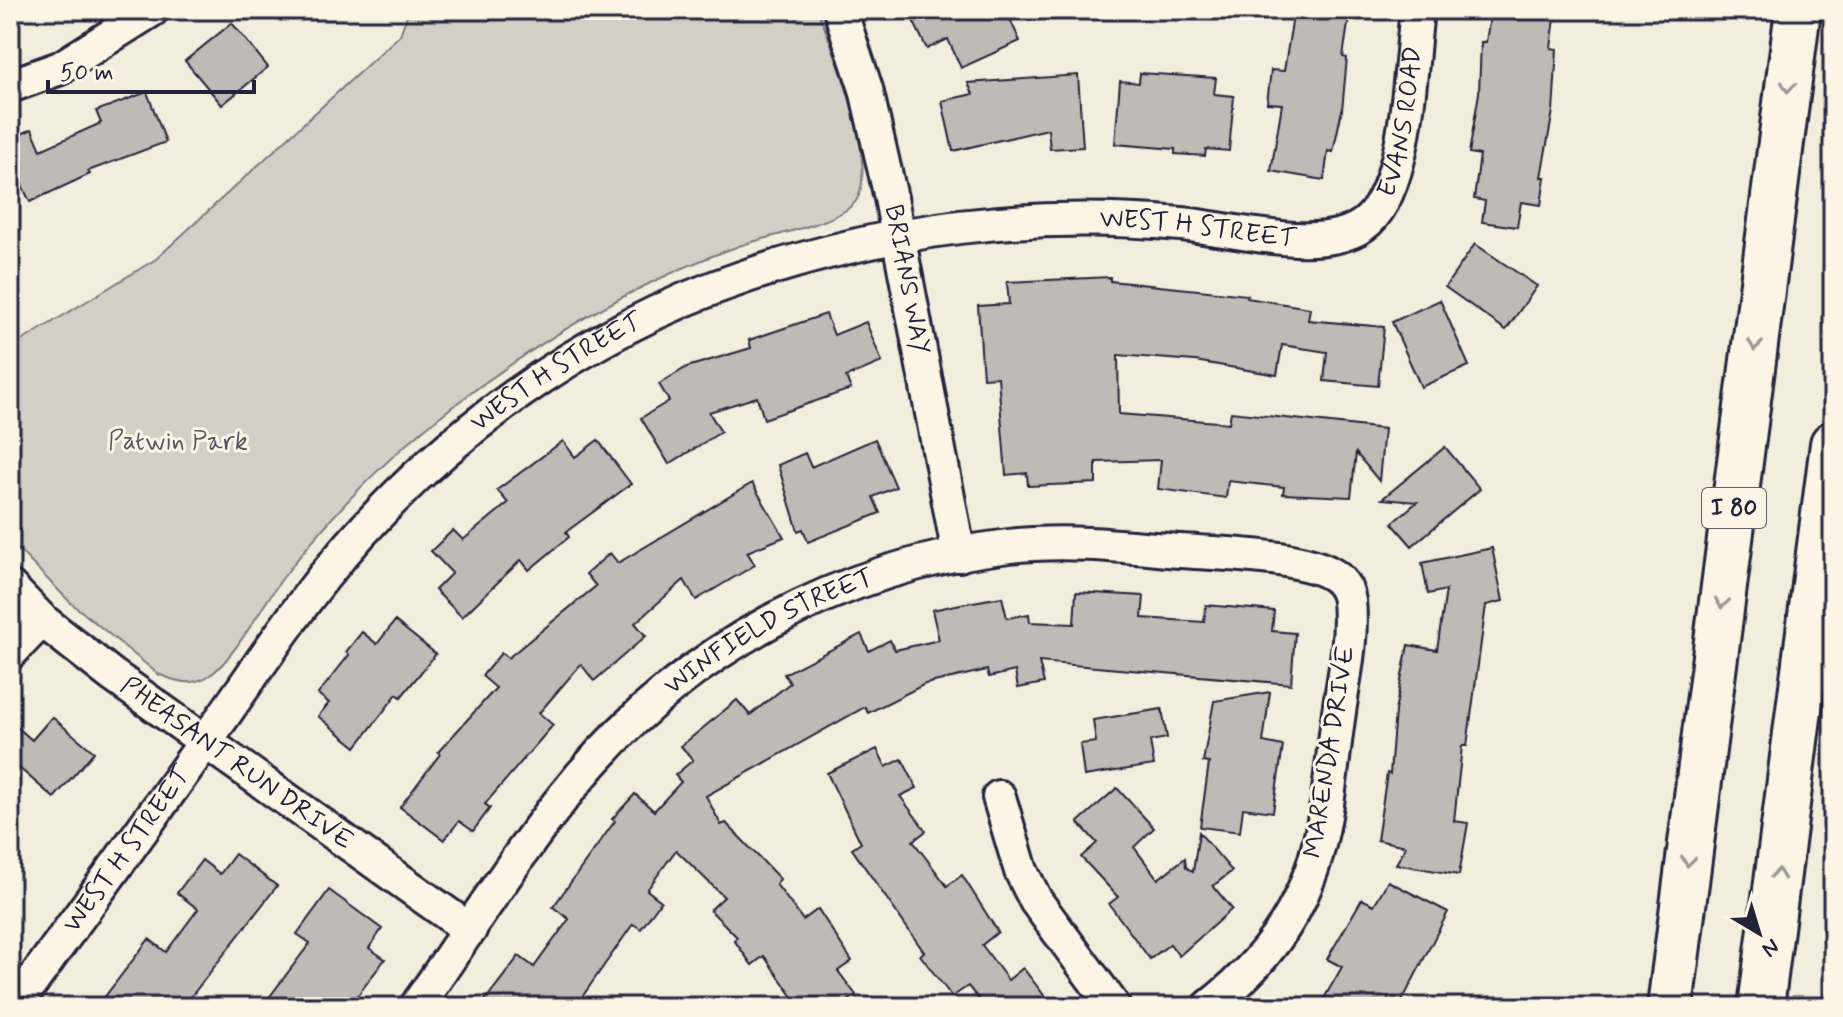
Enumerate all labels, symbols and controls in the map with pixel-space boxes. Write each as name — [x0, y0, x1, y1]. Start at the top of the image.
scale bar — [48, 44, 254, 94]
street label: EVANS ROAD — [1370, 45, 1430, 202]
text: 50 m — [60, 58, 114, 89]
one-way arrow — [1780, 80, 1797, 94]
street label: BRIANS WAY — [876, 202, 937, 357]
street label: WEST H STREET — [1099, 202, 1299, 256]
street label: WEST H STREET — [464, 304, 649, 440]
one-way arrow — [1746, 339, 1763, 352]
park label: Patwin Park — [108, 425, 248, 459]
road number: I 80 — [1702, 488, 1766, 528]
street label: WINFIELD STREET — [658, 561, 878, 703]
one-way arrow — [1713, 597, 1730, 610]
street label: MARENDA DRIVE — [1296, 643, 1364, 861]
street label: PHEASANT RUN DRIVE — [114, 669, 360, 858]
street label: WEST H STREET — [56, 759, 200, 940]
one-way arrow — [1680, 855, 1697, 868]
one-way arrow — [1769, 867, 1786, 881]
north arrow — [1719, 893, 1799, 973]
text: N — [1756, 932, 1784, 963]

